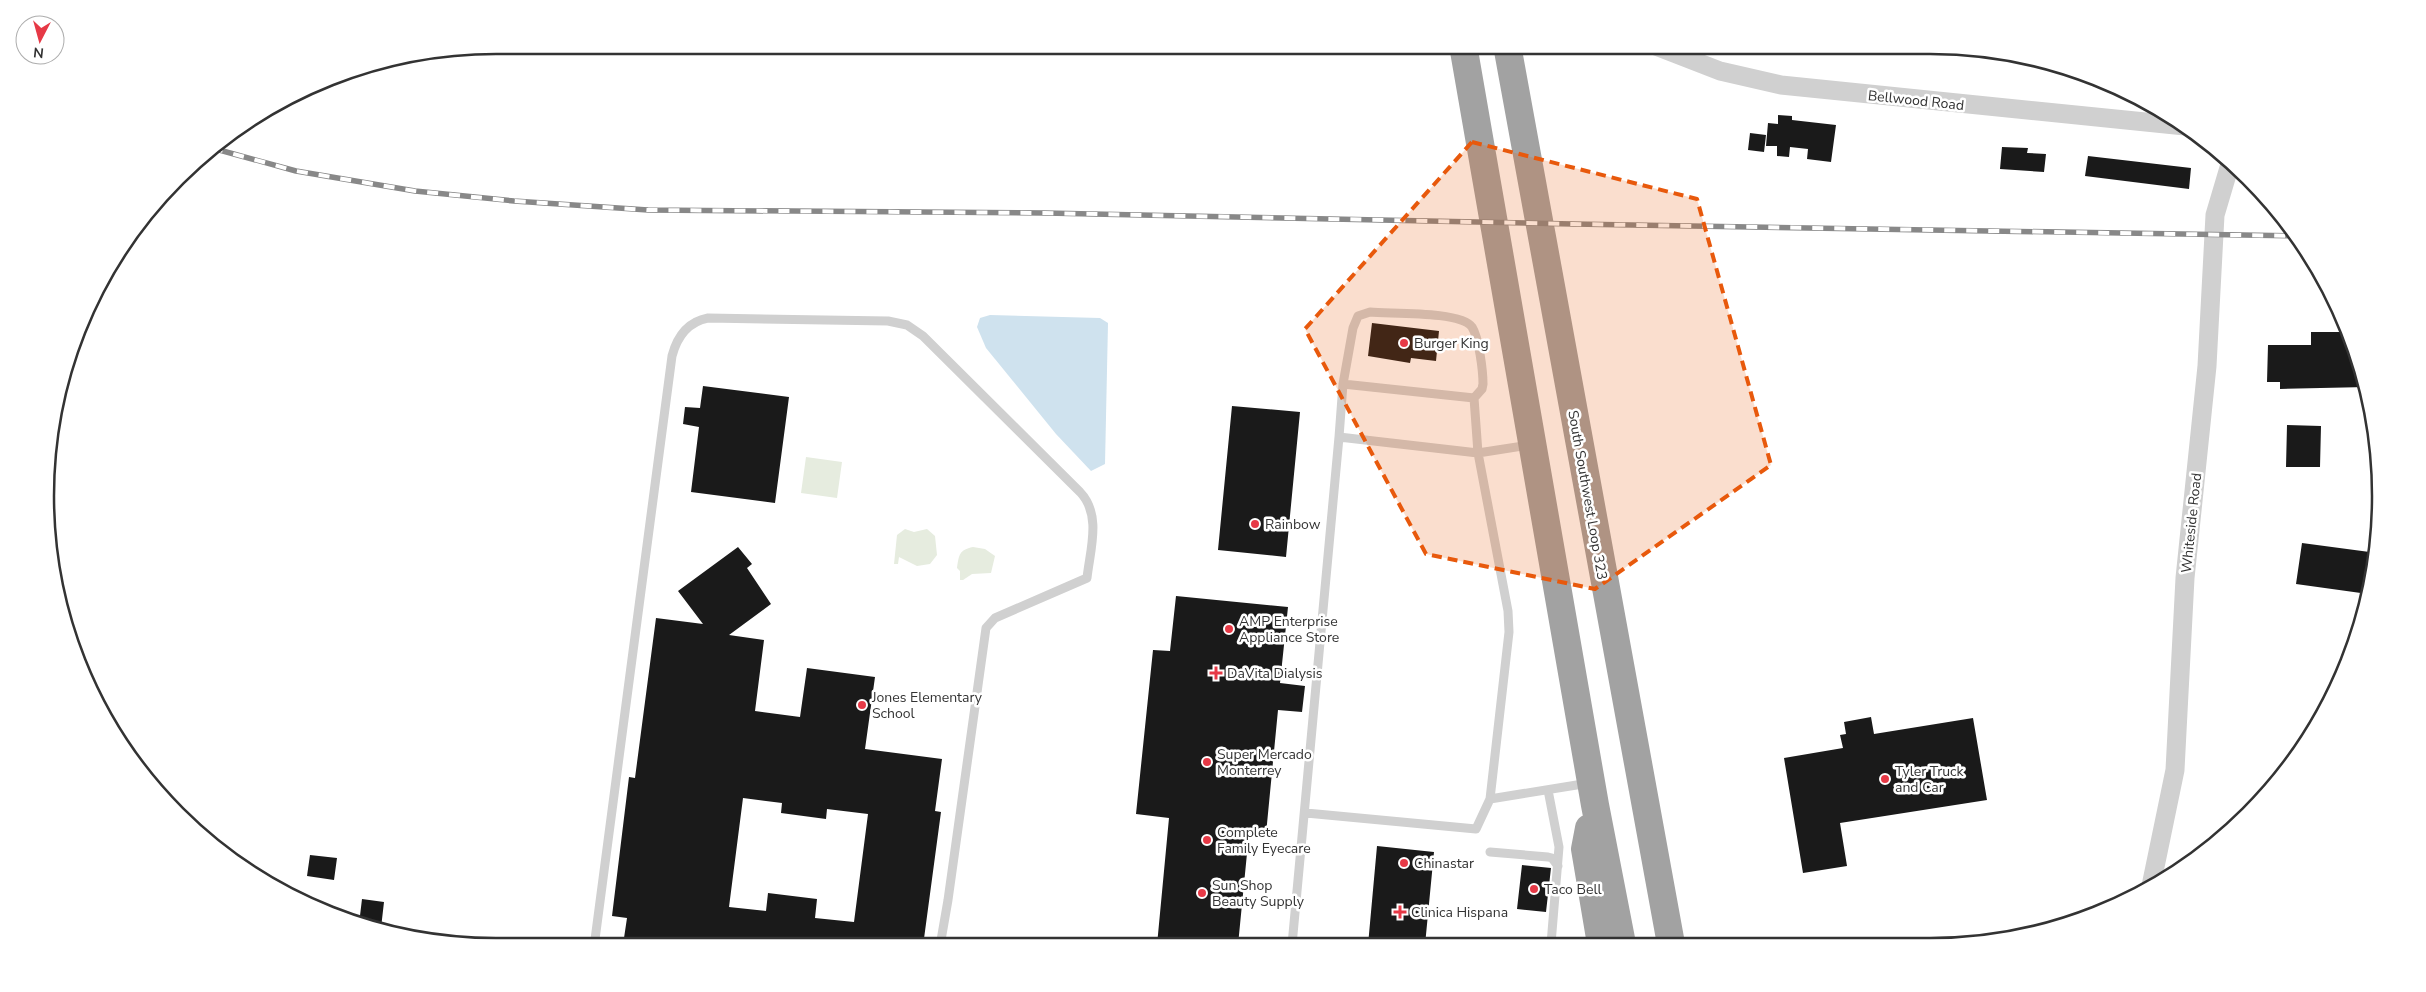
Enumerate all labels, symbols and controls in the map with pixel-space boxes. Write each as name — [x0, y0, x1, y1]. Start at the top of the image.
north arrow — [15, 15, 65, 65]
text: N — [32, 42, 45, 62]
street label: Bellwood Road — [1867, 86, 1965, 115]
place label: Burger King — [1414, 334, 1489, 353]
marker: Burger King — [1398, 337, 1410, 349]
street label: South Southwest Loop 323 — [1563, 409, 1612, 581]
street label: Whiteside Road — [2177, 472, 2206, 574]
place label: Rainbow — [1265, 515, 1321, 534]
marker: Rainbow — [1249, 518, 1261, 530]
place label: AMP Enterprise Appliance Store — [1239, 612, 1339, 647]
marker: AMP Enterprise Appliance Store — [1223, 623, 1235, 635]
place label: DaVita Dialysis — [1227, 664, 1323, 683]
marker: DaVita Dialysis — [1209, 666, 1223, 680]
place label: Jones Elementary School — [871, 688, 983, 723]
marker: Jones Elementary School — [856, 699, 868, 711]
place label: Super Mercado Monterrey — [1217, 745, 1312, 780]
marker: Super Mercado Monterrey — [1201, 756, 1213, 768]
place label: Tyler Truck and Car — [1895, 762, 1965, 797]
marker: Tyler Truck and Car — [1879, 773, 1891, 785]
place label: Complete Family Eyecare — [1217, 823, 1311, 858]
marker: Complete Family Eyecare — [1201, 834, 1213, 846]
place label: Chinastar — [1414, 854, 1474, 873]
marker: Chinastar — [1398, 857, 1410, 869]
place label: Sun Shop Beauty Supply — [1212, 876, 1305, 911]
place label: Taco Bell — [1544, 880, 1603, 899]
marker: Taco Bell — [1528, 883, 1540, 895]
marker: Sun Shop Beauty Supply — [1196, 887, 1208, 899]
place label: Clinica Hispana — [1411, 903, 1508, 922]
marker: Clinica Hispana — [1393, 905, 1407, 919]

